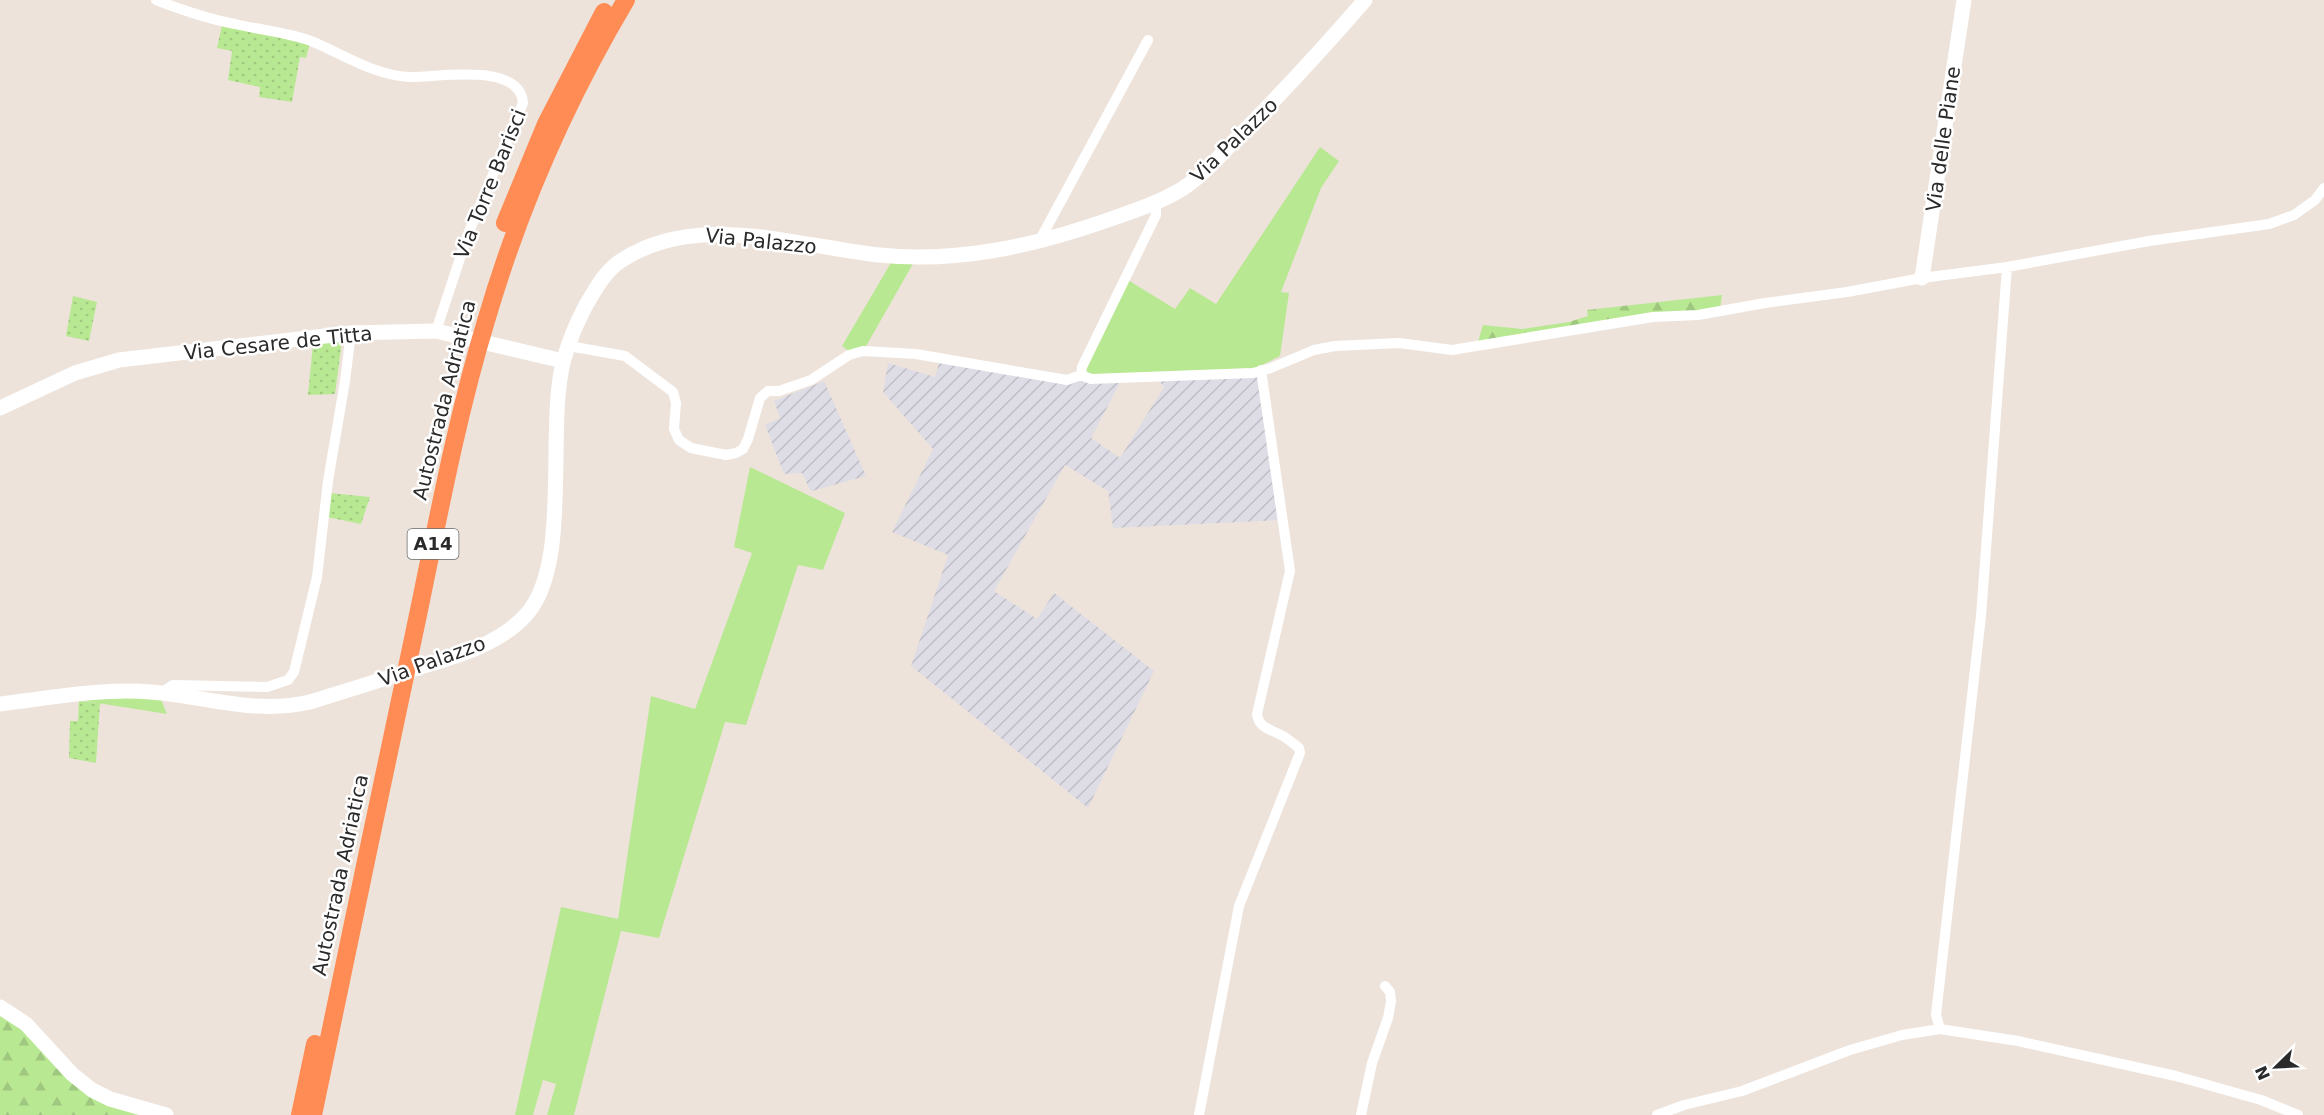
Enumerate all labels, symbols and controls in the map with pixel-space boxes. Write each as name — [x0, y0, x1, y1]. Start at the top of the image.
street label: Via delle Piane — [1921, 65, 1965, 213]
street label: Via Palazzo — [1185, 93, 1283, 187]
street label: Via Torre Barisci — [449, 106, 531, 262]
street label: Via Palazzo — [704, 223, 818, 259]
street label: Autostrada Adriatica — [408, 298, 480, 502]
street label: Via Cesare de Titta — [183, 321, 373, 365]
road number: A14 — [408, 529, 458, 559]
street label: Via Palazzo — [375, 631, 489, 691]
street label: Autostrada Adriatica — [307, 772, 373, 978]
north arrow — [2246, 1037, 2306, 1097]
text: N — [2251, 1063, 2274, 1083]

